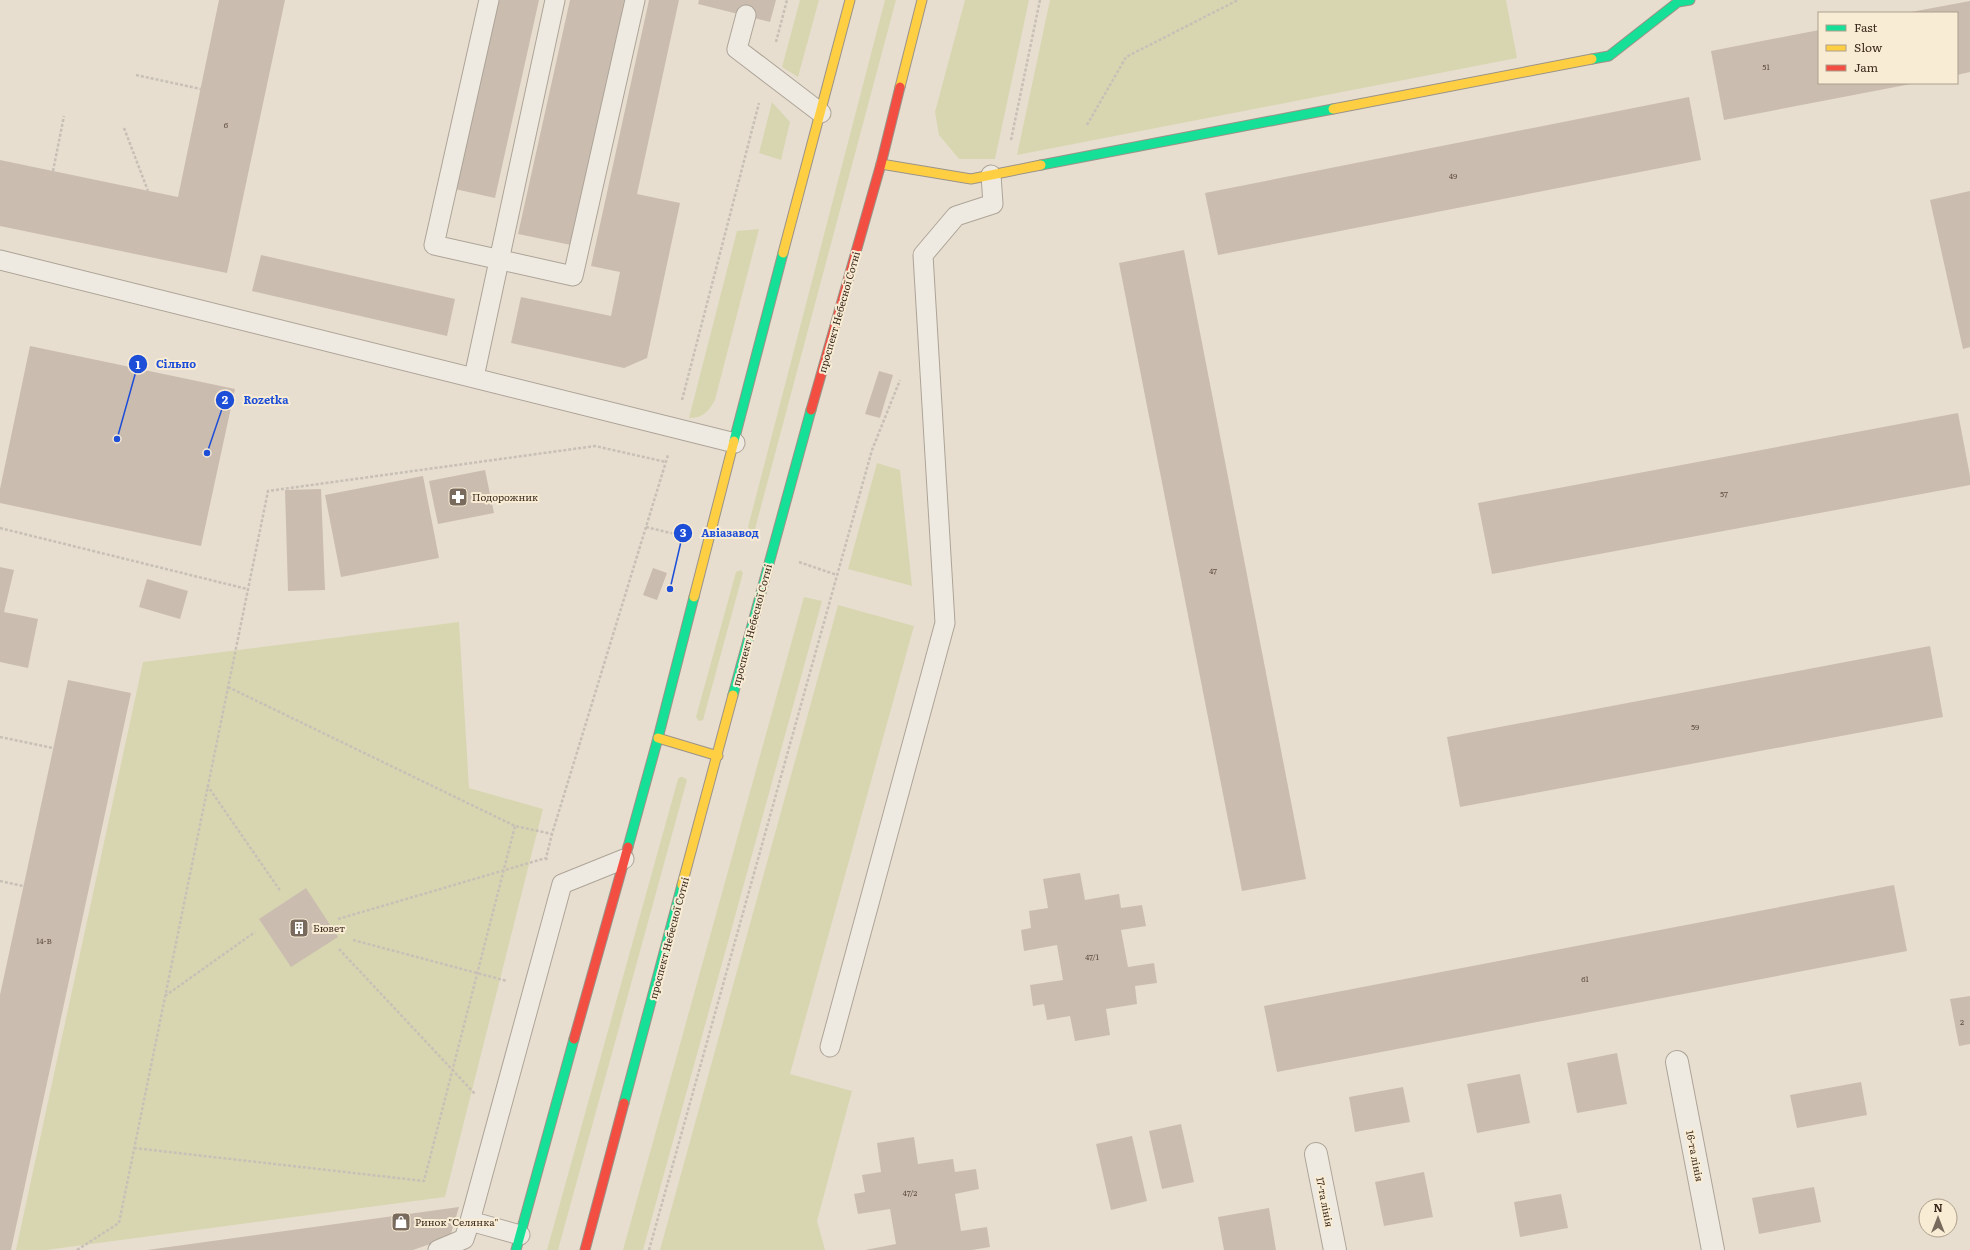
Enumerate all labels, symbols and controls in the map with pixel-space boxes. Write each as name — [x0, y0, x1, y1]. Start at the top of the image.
legend — [1818, 12, 1958, 84]
text: Fast — [1854, 18, 1878, 36]
text: Slow — [1854, 38, 1883, 56]
text: Jam — [1854, 58, 1879, 76]
house number: 51 — [1762, 61, 1770, 72]
house number: 6 — [224, 119, 229, 130]
house number: 49 — [1449, 170, 1457, 181]
street label: проспект Небесної Сотні — [814, 249, 863, 374]
callout: Сільпо — [128, 353, 204, 376]
text: 1 — [136, 355, 141, 373]
text: Сільпо — [156, 355, 196, 371]
callout: Rozetka — [215, 389, 296, 412]
text: 2 — [222, 390, 229, 408]
text: Rozetka — [243, 391, 289, 407]
pharmacy icon: Подорожник — [447, 486, 469, 508]
house number: 57 — [1720, 488, 1728, 499]
place label: Подорожник — [472, 489, 538, 504]
callout: Авіазавод — [673, 522, 767, 545]
text: 3 — [680, 523, 687, 541]
text: Авіазавод — [701, 524, 759, 540]
street label: проспект Небесної Сотні — [728, 562, 775, 688]
house number: 47 — [1209, 565, 1217, 576]
house number: 59 — [1691, 721, 1699, 732]
street label: проспект Небесної Сотні — [645, 875, 692, 1001]
building icon: Бювет — [288, 917, 310, 939]
place label: Бювет — [313, 920, 345, 935]
house number: 14-В — [36, 935, 52, 946]
house number: 47/1 — [1085, 951, 1100, 962]
house number: 61 — [1581, 973, 1590, 984]
house number: 2 — [1960, 1016, 1964, 1027]
street label: 16-та лінія — [1683, 1129, 1708, 1183]
street label: 17-та лінія — [1313, 1176, 1338, 1228]
house number: 47/2 — [903, 1187, 917, 1198]
north arrow — [1918, 1198, 1958, 1238]
text: N — [1933, 1199, 1943, 1215]
shop icon: Ринок "Селянка" — [390, 1211, 412, 1233]
place label: Ринок "Селянка" — [415, 1214, 499, 1229]

